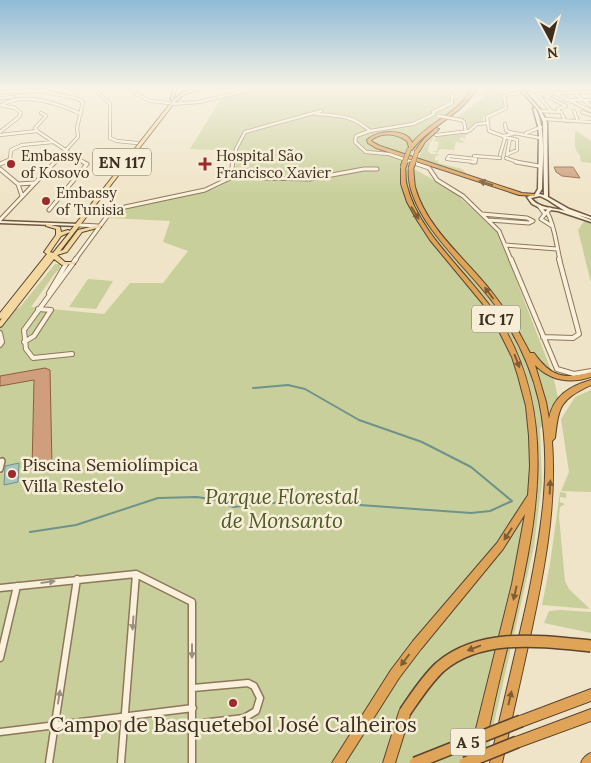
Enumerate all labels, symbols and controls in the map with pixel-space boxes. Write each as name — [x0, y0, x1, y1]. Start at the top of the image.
north arrow — [526, 15, 576, 65]
text: N — [546, 43, 559, 63]
place label: Embassy of Kosovo — [21, 146, 90, 182]
place label: Hospital São Francisco Xavier — [216, 146, 332, 182]
road number: EN 117 — [93, 148, 151, 176]
marker: Hospital São Francisco Xavier — [198, 157, 212, 171]
marker: Embassy of Kosovo — [5, 158, 17, 170]
one-way arrow — [479, 179, 494, 186]
place label: Embassy of Tunisia — [56, 183, 125, 219]
marker: Embassy of Tunisia — [40, 195, 52, 207]
one-way arrow — [411, 206, 420, 220]
one-way arrow — [484, 286, 494, 300]
road number: IC 17 — [472, 306, 520, 332]
one-way arrow — [513, 354, 521, 368]
place label: Piscina Semiolímpica Villa Restelo — [21, 453, 198, 497]
marker: Piscina Semiolímpica Villa Restelo — [6, 468, 18, 480]
one-way arrow — [546, 479, 554, 495]
park label: Parque Florestal de Monsanto — [205, 483, 359, 534]
one-way arrow — [503, 528, 512, 541]
one-way arrow — [41, 578, 57, 586]
one-way arrow — [511, 585, 519, 600]
one-way arrow — [128, 615, 136, 631]
one-way arrow — [188, 643, 196, 659]
one-way arrow — [466, 644, 481, 652]
one-way arrow — [400, 653, 411, 666]
one-way arrow — [56, 689, 64, 705]
one-way arrow — [506, 691, 514, 706]
marker: Campo de Basquetebol José Calheiros — [227, 697, 239, 709]
place label: Campo de Basquetebol José Calheiros — [49, 711, 417, 738]
road number: A 5 — [450, 729, 486, 756]

